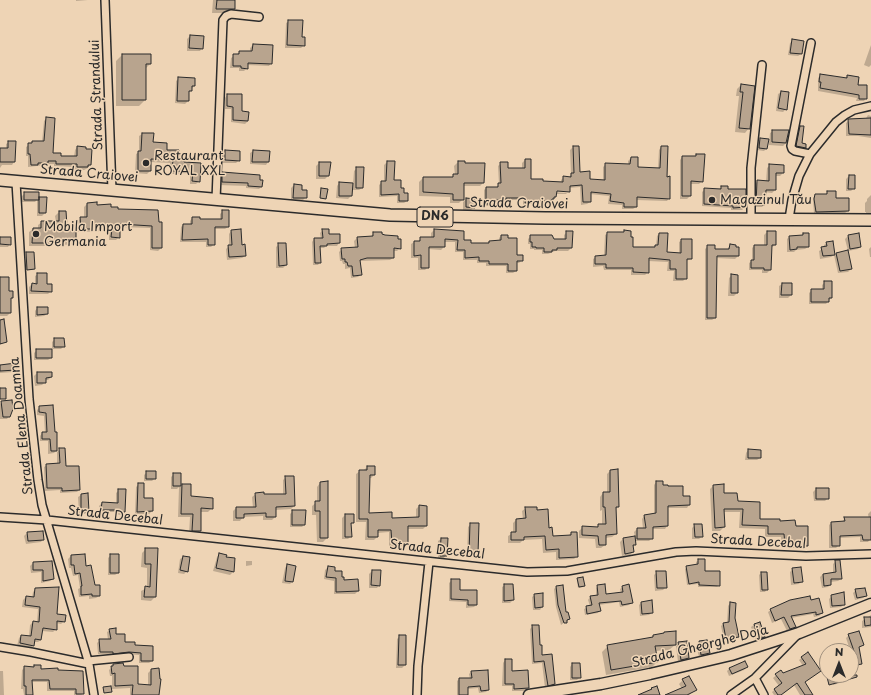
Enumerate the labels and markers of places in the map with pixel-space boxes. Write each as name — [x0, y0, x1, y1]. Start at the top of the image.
place label: Restaurant ROYAL XXL — [154, 148, 225, 179]
marker: Restaurant ROYAL XXL — [141, 158, 151, 168]
place label: Magazinul Tău — [720, 192, 812, 208]
marker: Magazinul Tău — [707, 195, 717, 205]
place label: Mobila Import Germania — [44, 219, 132, 250]
marker: Mobila Import Germania — [31, 229, 41, 239]

